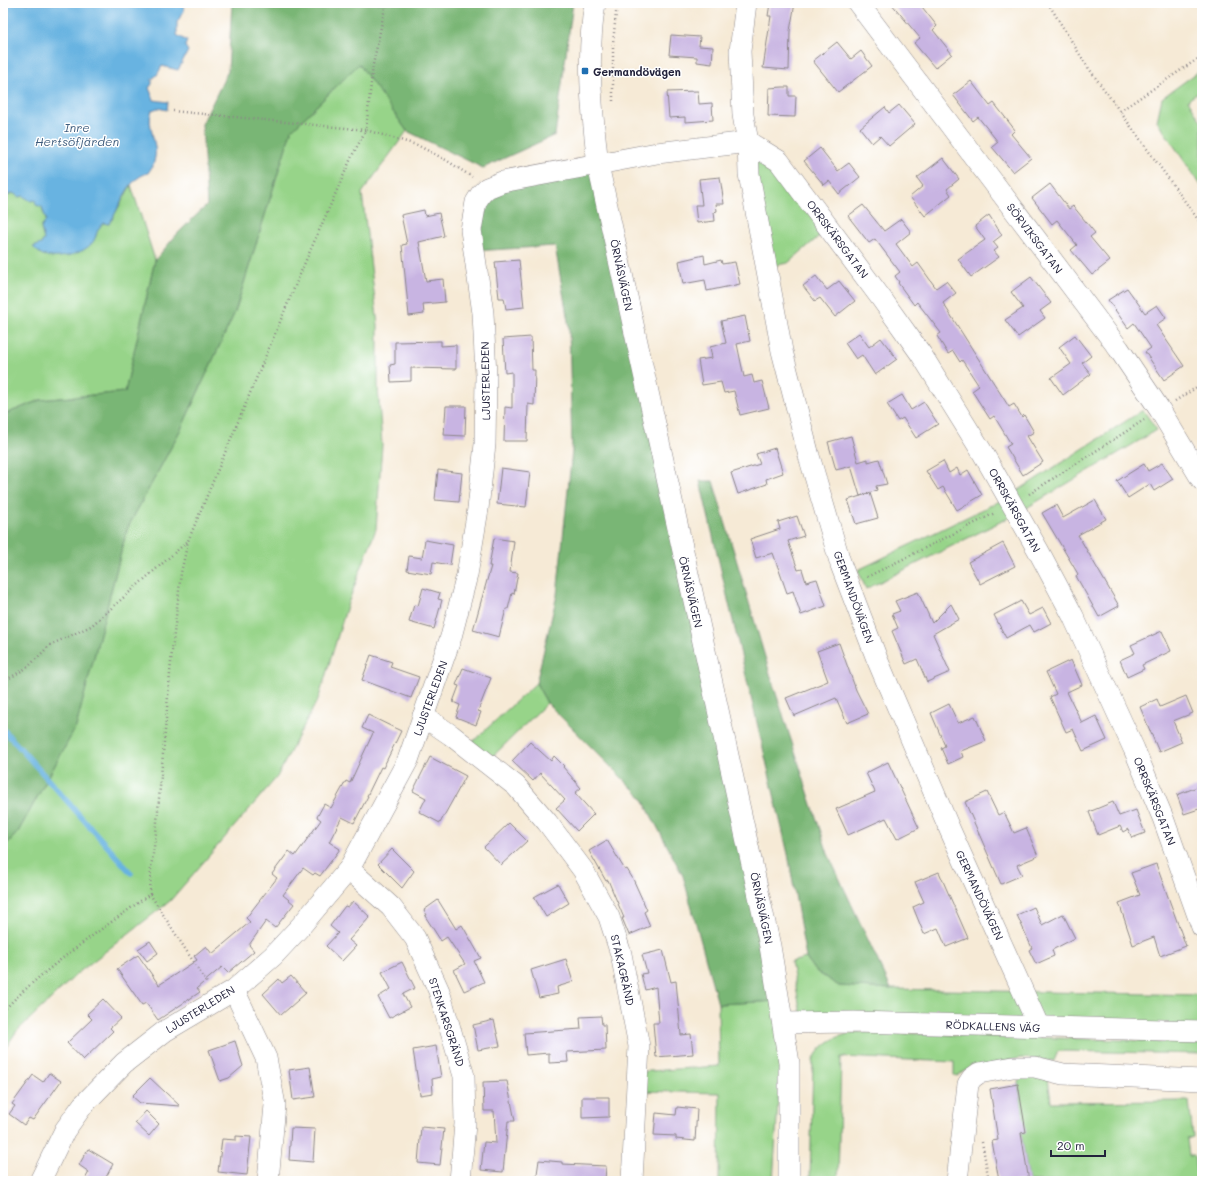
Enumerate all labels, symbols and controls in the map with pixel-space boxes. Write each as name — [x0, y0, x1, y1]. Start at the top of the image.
place label: Germandövägen — [593, 64, 681, 79]
marker: Germandövägen — [580, 66, 590, 76]
water label: Inre Hertsöfjärden — [35, 119, 119, 149]
street label: ORRSKÄRSGATAN — [804, 197, 872, 281]
street label: SÖRVIKSGATAN — [1004, 200, 1066, 276]
street label: ÖRNÄSVÄGEN — [607, 238, 637, 312]
street label: LJUSTERLEDEN — [477, 341, 493, 421]
street label: ORRSKÄRSGATAN — [986, 465, 1044, 555]
street label: GERMANDÖVÄGEN — [830, 549, 878, 645]
street label: ÖRNÄSVÄGEN — [675, 555, 707, 629]
street label: LJUSTERLEDEN — [409, 658, 451, 738]
street label: ORRSKÄRSGATAN — [1130, 755, 1180, 847]
street label: GERMANDÖVÄGEN — [953, 848, 1007, 942]
street label: ÖRNÄSVÄGEN — [747, 871, 777, 945]
street label: STAKAGRÄND — [608, 933, 638, 1007]
street label: STENKARSGRÄND — [426, 976, 468, 1068]
street label: LJUSTERLEDEN — [163, 982, 237, 1036]
street label: RÖDKALLENS VÄG — [946, 1017, 1040, 1035]
scale bar — [1051, 1132, 1105, 1158]
text: 20 m — [1057, 1137, 1085, 1153]

